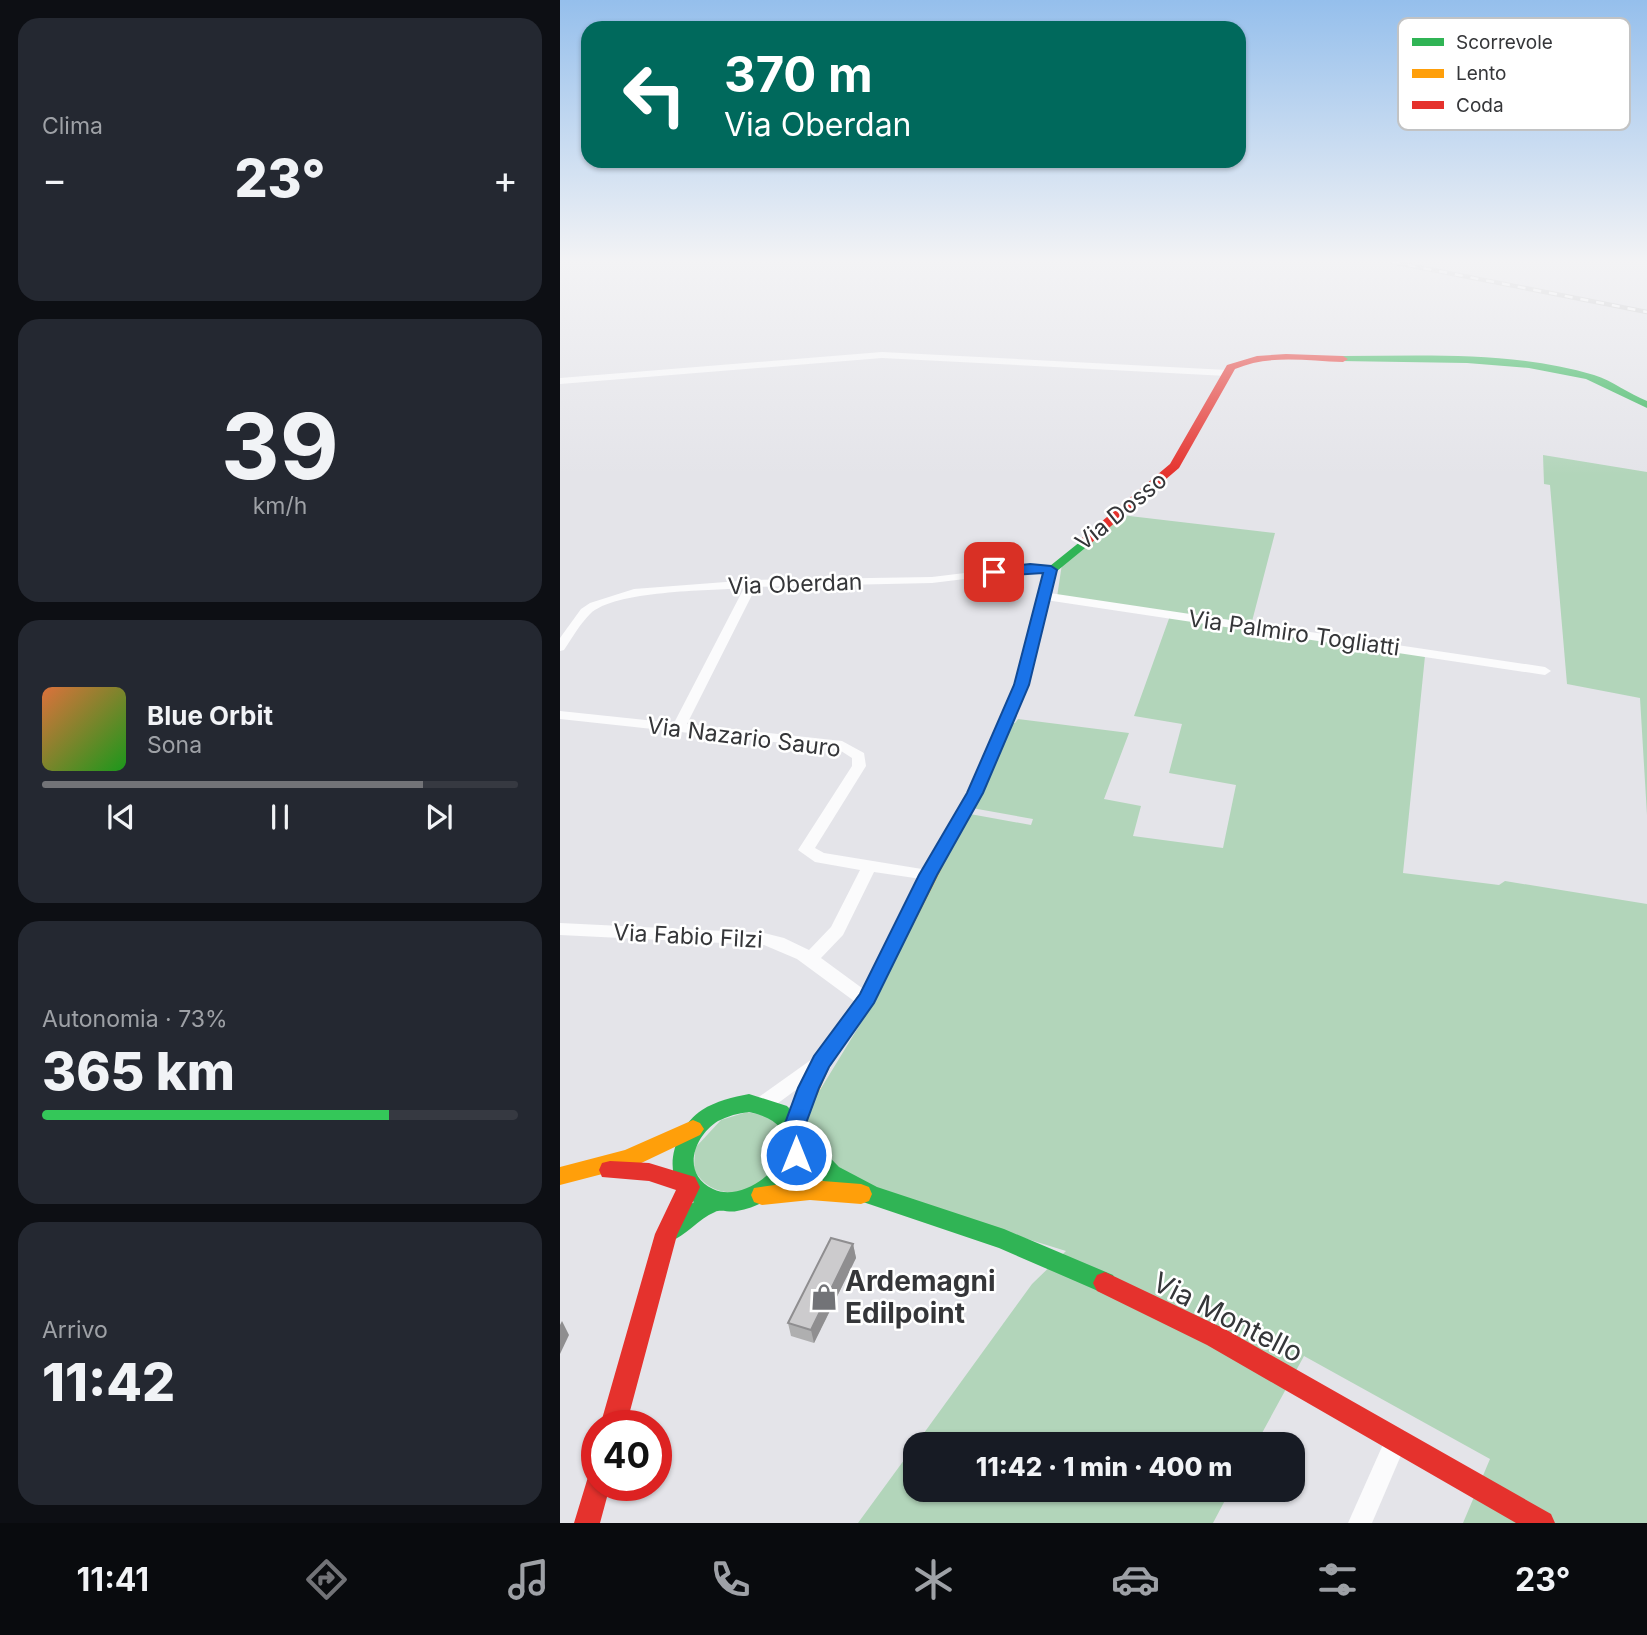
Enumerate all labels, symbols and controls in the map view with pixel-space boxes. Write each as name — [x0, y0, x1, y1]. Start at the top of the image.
legend — [1398, 18, 1630, 130]
text: Scorrevole — [1456, 31, 1553, 54]
text: 370 m — [724, 45, 873, 104]
icon: left — [609, 49, 700, 140]
text: Lento — [1456, 62, 1506, 85]
text: Coda — [1456, 94, 1504, 117]
text: Via Oberdan — [724, 105, 912, 144]
text: Clima — [42, 112, 103, 140]
text: 23° — [234, 147, 326, 210]
text: − — [42, 156, 67, 202]
text: + — [493, 156, 518, 202]
text: 39 — [221, 391, 339, 501]
street label: Via Dosso — [1070, 466, 1172, 556]
text: km/h — [253, 492, 307, 520]
pin — [964, 542, 1024, 602]
icon: arrive — [975, 553, 1013, 591]
street label: Via Oberdan — [727, 568, 863, 600]
street label: Via Palmiro Togliatti — [1186, 604, 1402, 662]
text: Blue Orbit — [147, 700, 273, 731]
street label: Via Nazario Sauro — [646, 711, 842, 763]
text: Sona — [147, 731, 202, 759]
icon: previous — [102, 798, 140, 836]
icon: pause — [261, 798, 299, 836]
icon: next — [420, 798, 458, 836]
street label: Via Fabio Filzi — [613, 918, 763, 954]
text: Autonomia · 73% — [42, 1005, 228, 1033]
text: 365 km — [42, 1040, 235, 1103]
position arrow — [759, 1118, 833, 1192]
place label: Ardemagni Edilpoint — [845, 1264, 995, 1330]
street label: Via Montello — [1147, 1265, 1309, 1369]
shop icon: Ardemagni Edilpoint — [809, 1282, 839, 1312]
text: Arrivo — [42, 1316, 108, 1344]
text: 11:42 — [42, 1351, 175, 1414]
speed limit sign: 40 — [581, 1410, 672, 1501]
text: 11:42 · 1 min · 400 m — [976, 1451, 1232, 1482]
icon: directions — [302, 1555, 351, 1604]
icon: music — [504, 1555, 553, 1604]
icon: phone — [706, 1555, 755, 1604]
icon: climate — [909, 1555, 958, 1604]
icon: car — [1111, 1555, 1160, 1604]
icon: filters — [1313, 1555, 1362, 1604]
text: 11:41 — [77, 1560, 149, 1599]
text: 23° — [1515, 1560, 1570, 1599]

